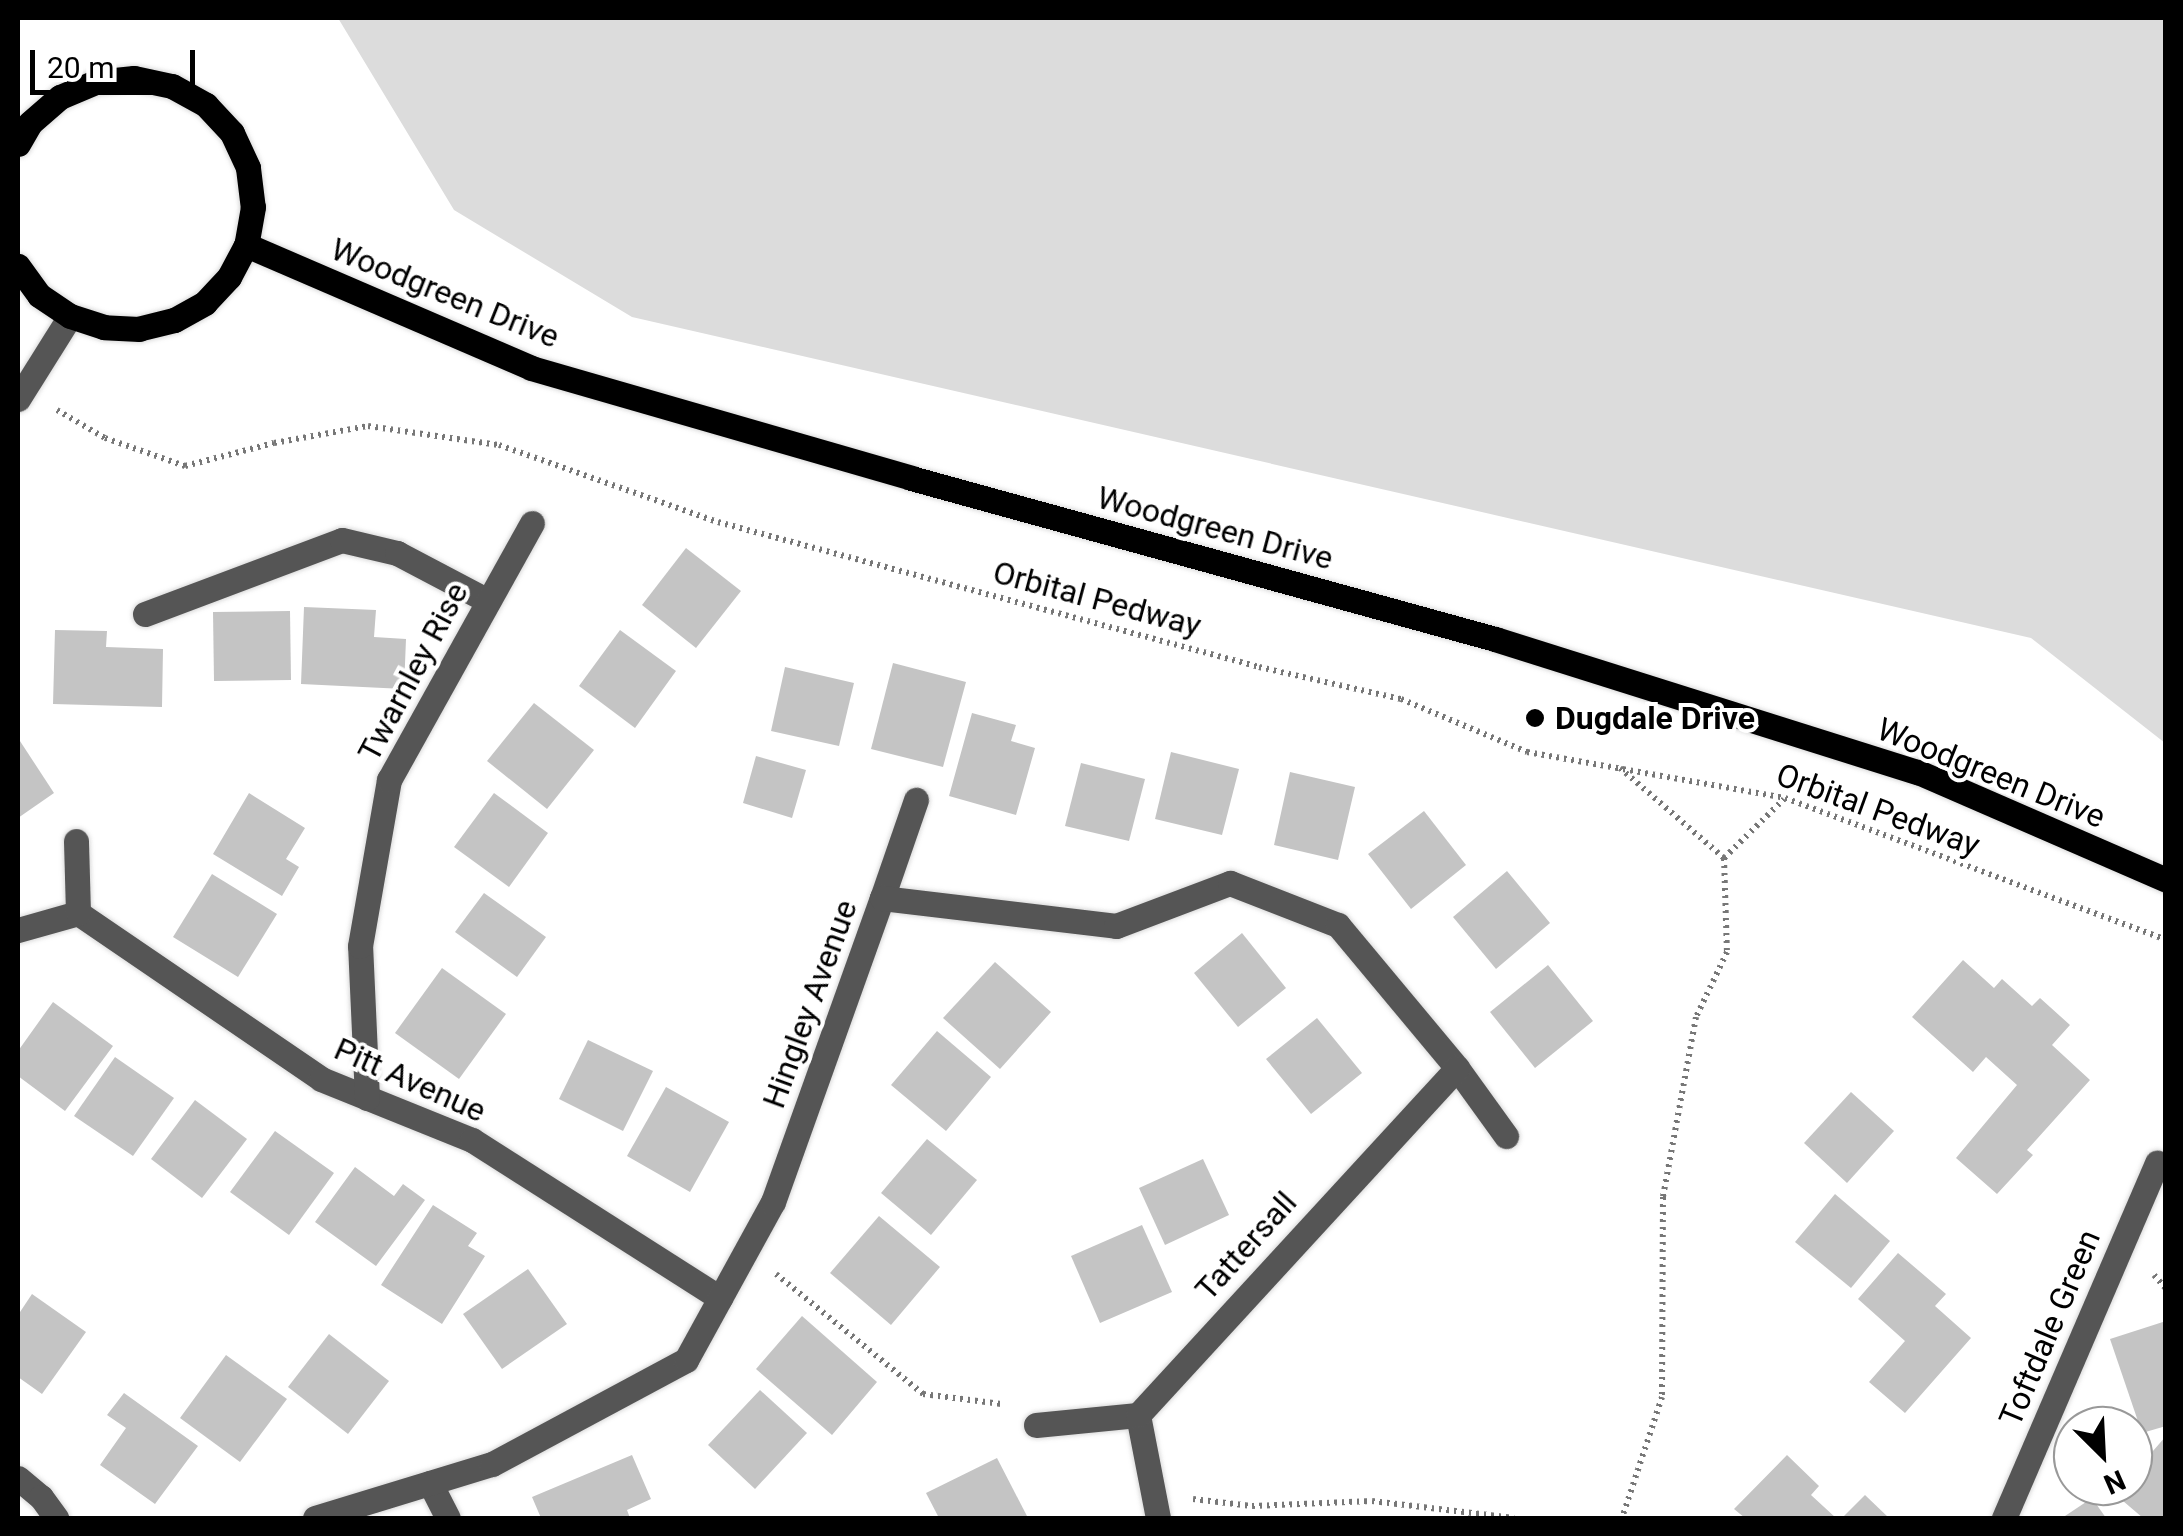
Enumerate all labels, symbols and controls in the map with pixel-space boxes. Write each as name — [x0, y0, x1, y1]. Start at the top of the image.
scale bar — [35, 30, 200, 92]
text: 20 m — [47, 50, 114, 85]
street label: Woodgreen Drive — [325, 230, 565, 356]
street label: Woodgreen Drive — [1093, 478, 1337, 578]
street label: Orbital Pedway — [989, 553, 1205, 645]
street label: Twarnley Rise — [350, 576, 476, 768]
place label: Dugdale Drive — [1555, 699, 1755, 737]
marker: Dugdale Drive — [1524, 707, 1546, 729]
street label: Woodgreen Drive — [1871, 710, 2111, 836]
street label: Orbital Pedway — [1771, 755, 1985, 865]
street label: Hingley Avenue — [755, 895, 865, 1113]
street label: Pitt Avenue — [328, 1030, 492, 1130]
street label: Tattersall — [1187, 1184, 1305, 1308]
street label: Toftdale Green — [1991, 1224, 2109, 1432]
north arrow — [2053, 1406, 2153, 1506]
text: N — [2099, 1463, 2130, 1501]

